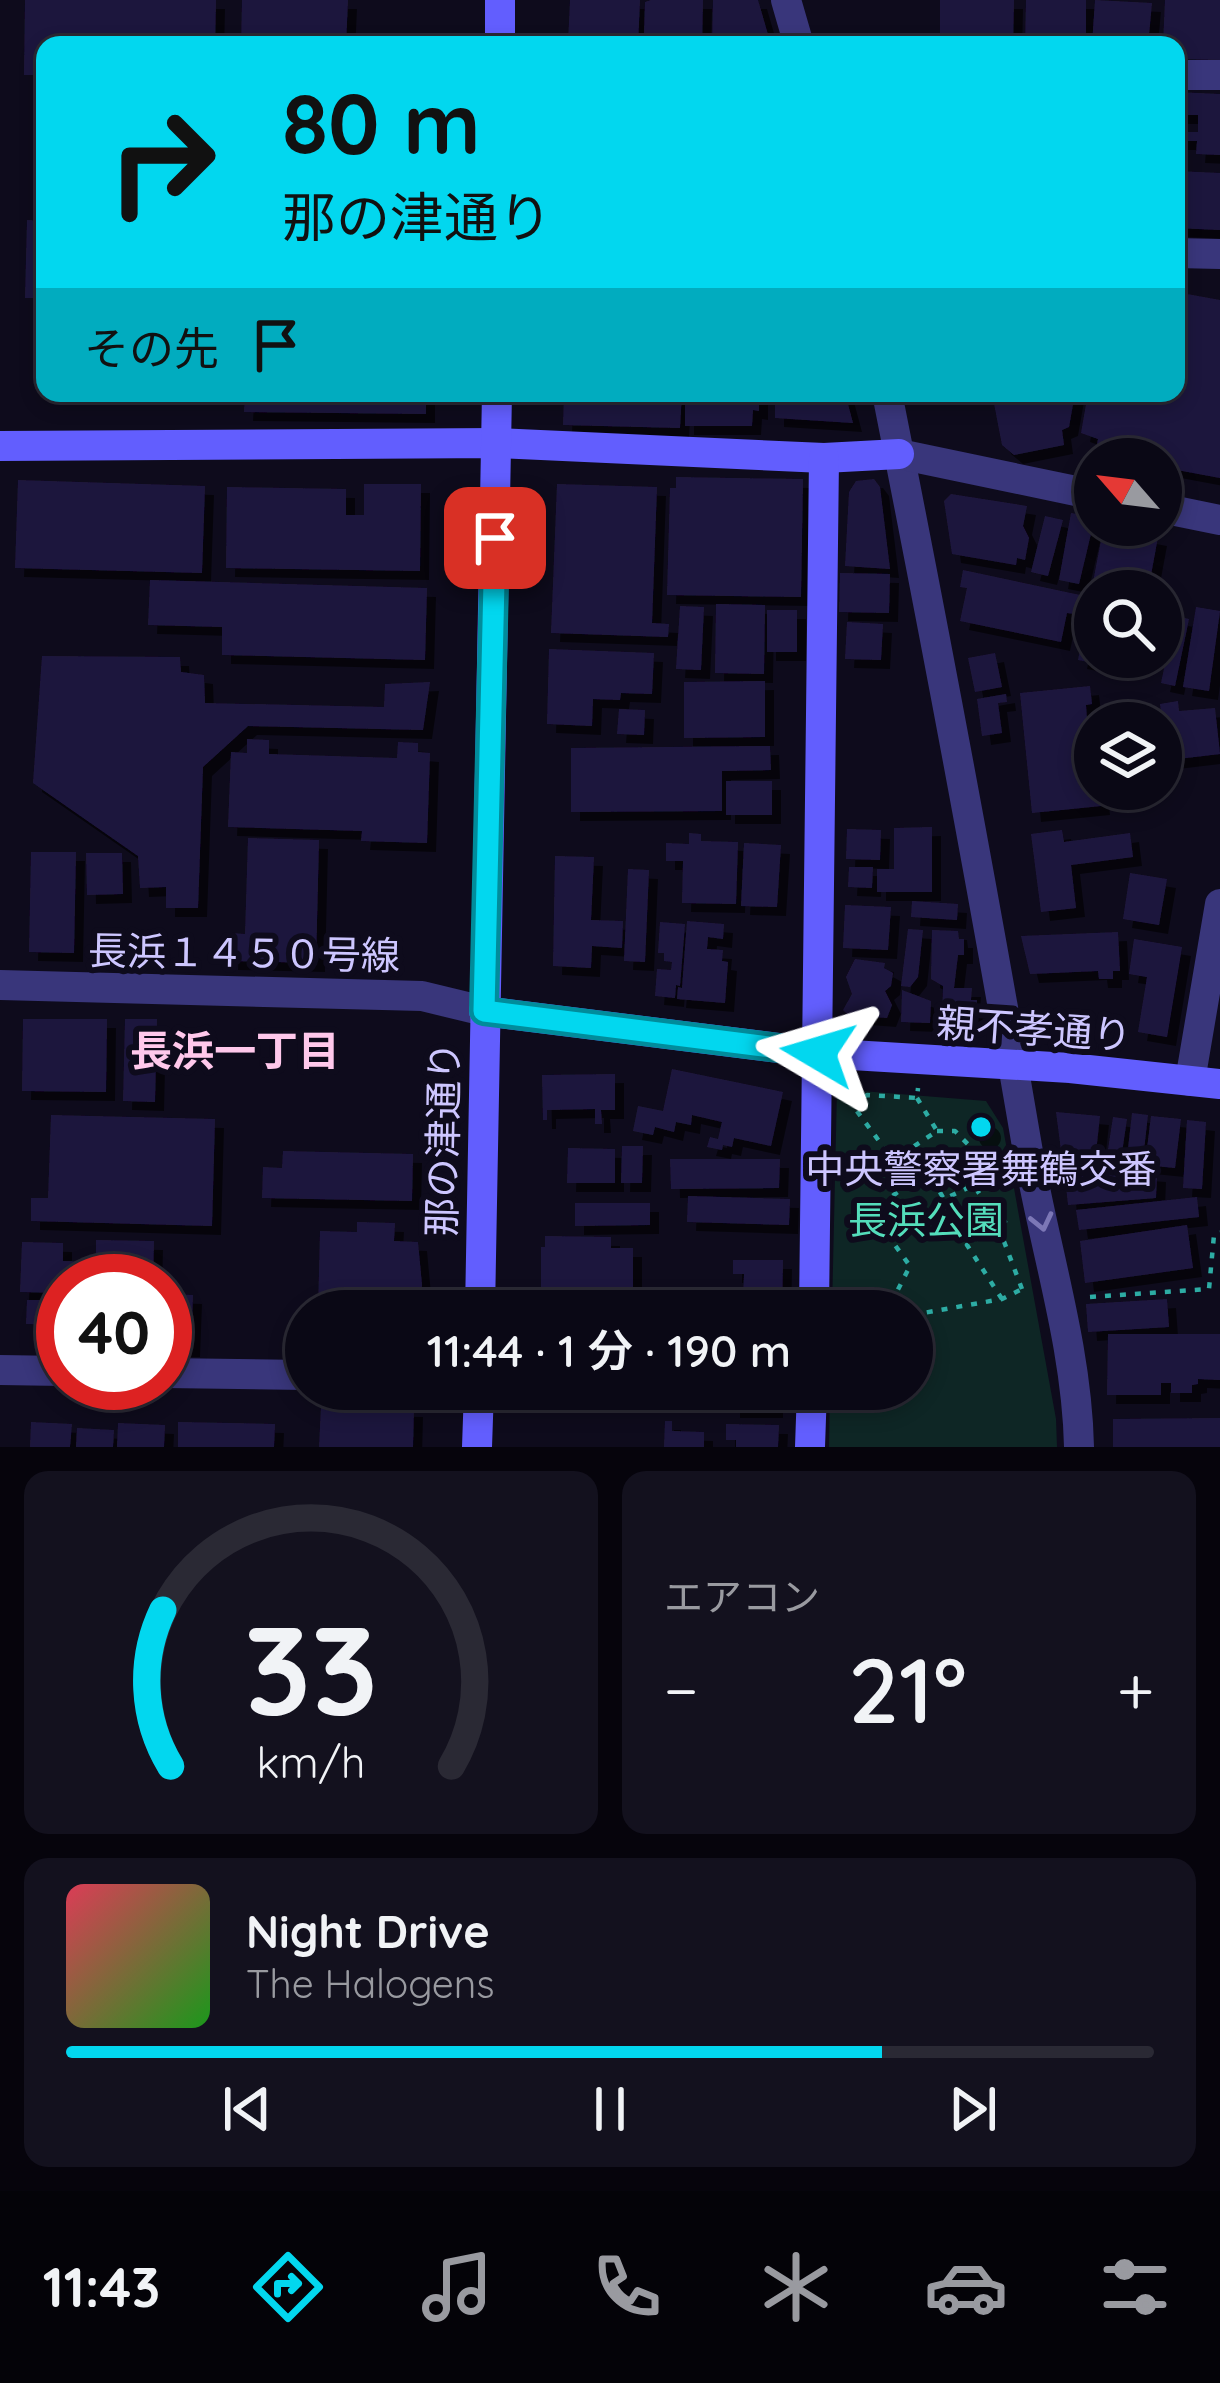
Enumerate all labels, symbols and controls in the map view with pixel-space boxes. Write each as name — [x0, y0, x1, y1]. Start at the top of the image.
text: 80 m — [282, 70, 481, 175]
icon: right — [84, 84, 240, 240]
text: 那の津通り — [282, 183, 552, 251]
icon: arrive — [243, 312, 309, 378]
text: その先 — [84, 320, 219, 376]
north arrow — [1074, 438, 1182, 546]
map controls — [1074, 438, 1182, 810]
pin — [444, 487, 546, 589]
icon: arrive — [462, 505, 528, 571]
button: search — [1074, 570, 1182, 678]
button: layers — [1074, 702, 1182, 810]
street label: 長浜１４５０号線 — [88, 925, 400, 980]
position arrow — [755, 990, 881, 1116]
street label: 親不孝通り — [935, 997, 1133, 1060]
district label: 長浜一丁目 — [130, 1024, 340, 1077]
street label: 那の津通り — [416, 1041, 469, 1237]
marker: 中央警察署舞鶴交番 — [968, 1114, 994, 1140]
place label: 中央警察署舞鶴交番 — [805, 1144, 1157, 1193]
park label: 長浜公園 — [848, 1195, 1004, 1244]
one-way arrow — [1028, 1211, 1053, 1231]
speed limit sign: 40 — [36, 1254, 192, 1410]
text: 11:44 · 1 分 · 190 m — [427, 1322, 791, 1378]
text: エアコン — [664, 1572, 820, 1621]
text: 33 — [244, 1590, 378, 1746]
text: 21° — [848, 1633, 967, 1746]
text: − — [664, 1648, 698, 1731]
text: + — [1117, 1648, 1154, 1731]
text: km/h — [257, 1734, 365, 1788]
text: Night Drive — [246, 1903, 490, 1959]
text: The Halogens — [246, 1959, 495, 2008]
icon: previous — [214, 2076, 280, 2142]
icon: pause — [577, 2076, 643, 2142]
icon: next — [940, 2076, 1006, 2142]
icon: directions — [246, 2245, 330, 2329]
icon: music — [415, 2245, 499, 2329]
icon: phone — [585, 2245, 669, 2329]
icon: climate — [754, 2245, 838, 2329]
icon: car — [924, 2245, 1008, 2329]
icon: filters — [1093, 2245, 1177, 2329]
text: 11:43 — [43, 2253, 160, 2321]

